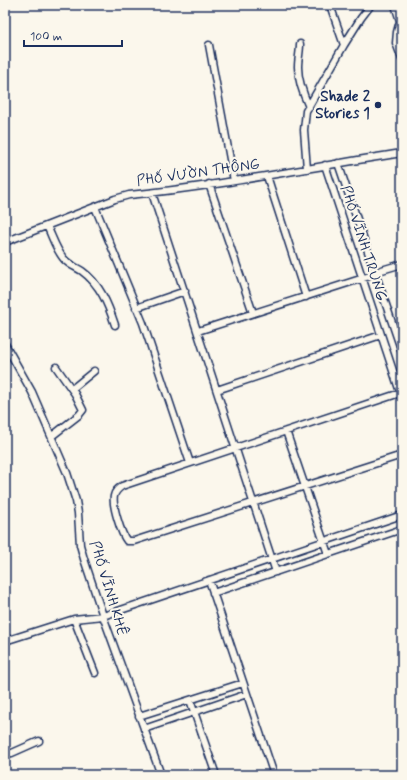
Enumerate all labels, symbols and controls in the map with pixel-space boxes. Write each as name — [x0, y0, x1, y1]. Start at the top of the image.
scale bar — [24, 22, 122, 48]
text: 100 m — [30, 29, 62, 45]
place label: Shade 2 Stories 1 — [315, 87, 371, 124]
marker: Shade 2 Stories 1 — [373, 100, 383, 110]
street label: PHỐ VƯỜN THÔNG — [135, 153, 261, 192]
street label: PHỐ VĨNH TRUNG — [335, 183, 391, 304]
street label: PHỐ VĨNH KHÊ — [84, 538, 132, 639]

